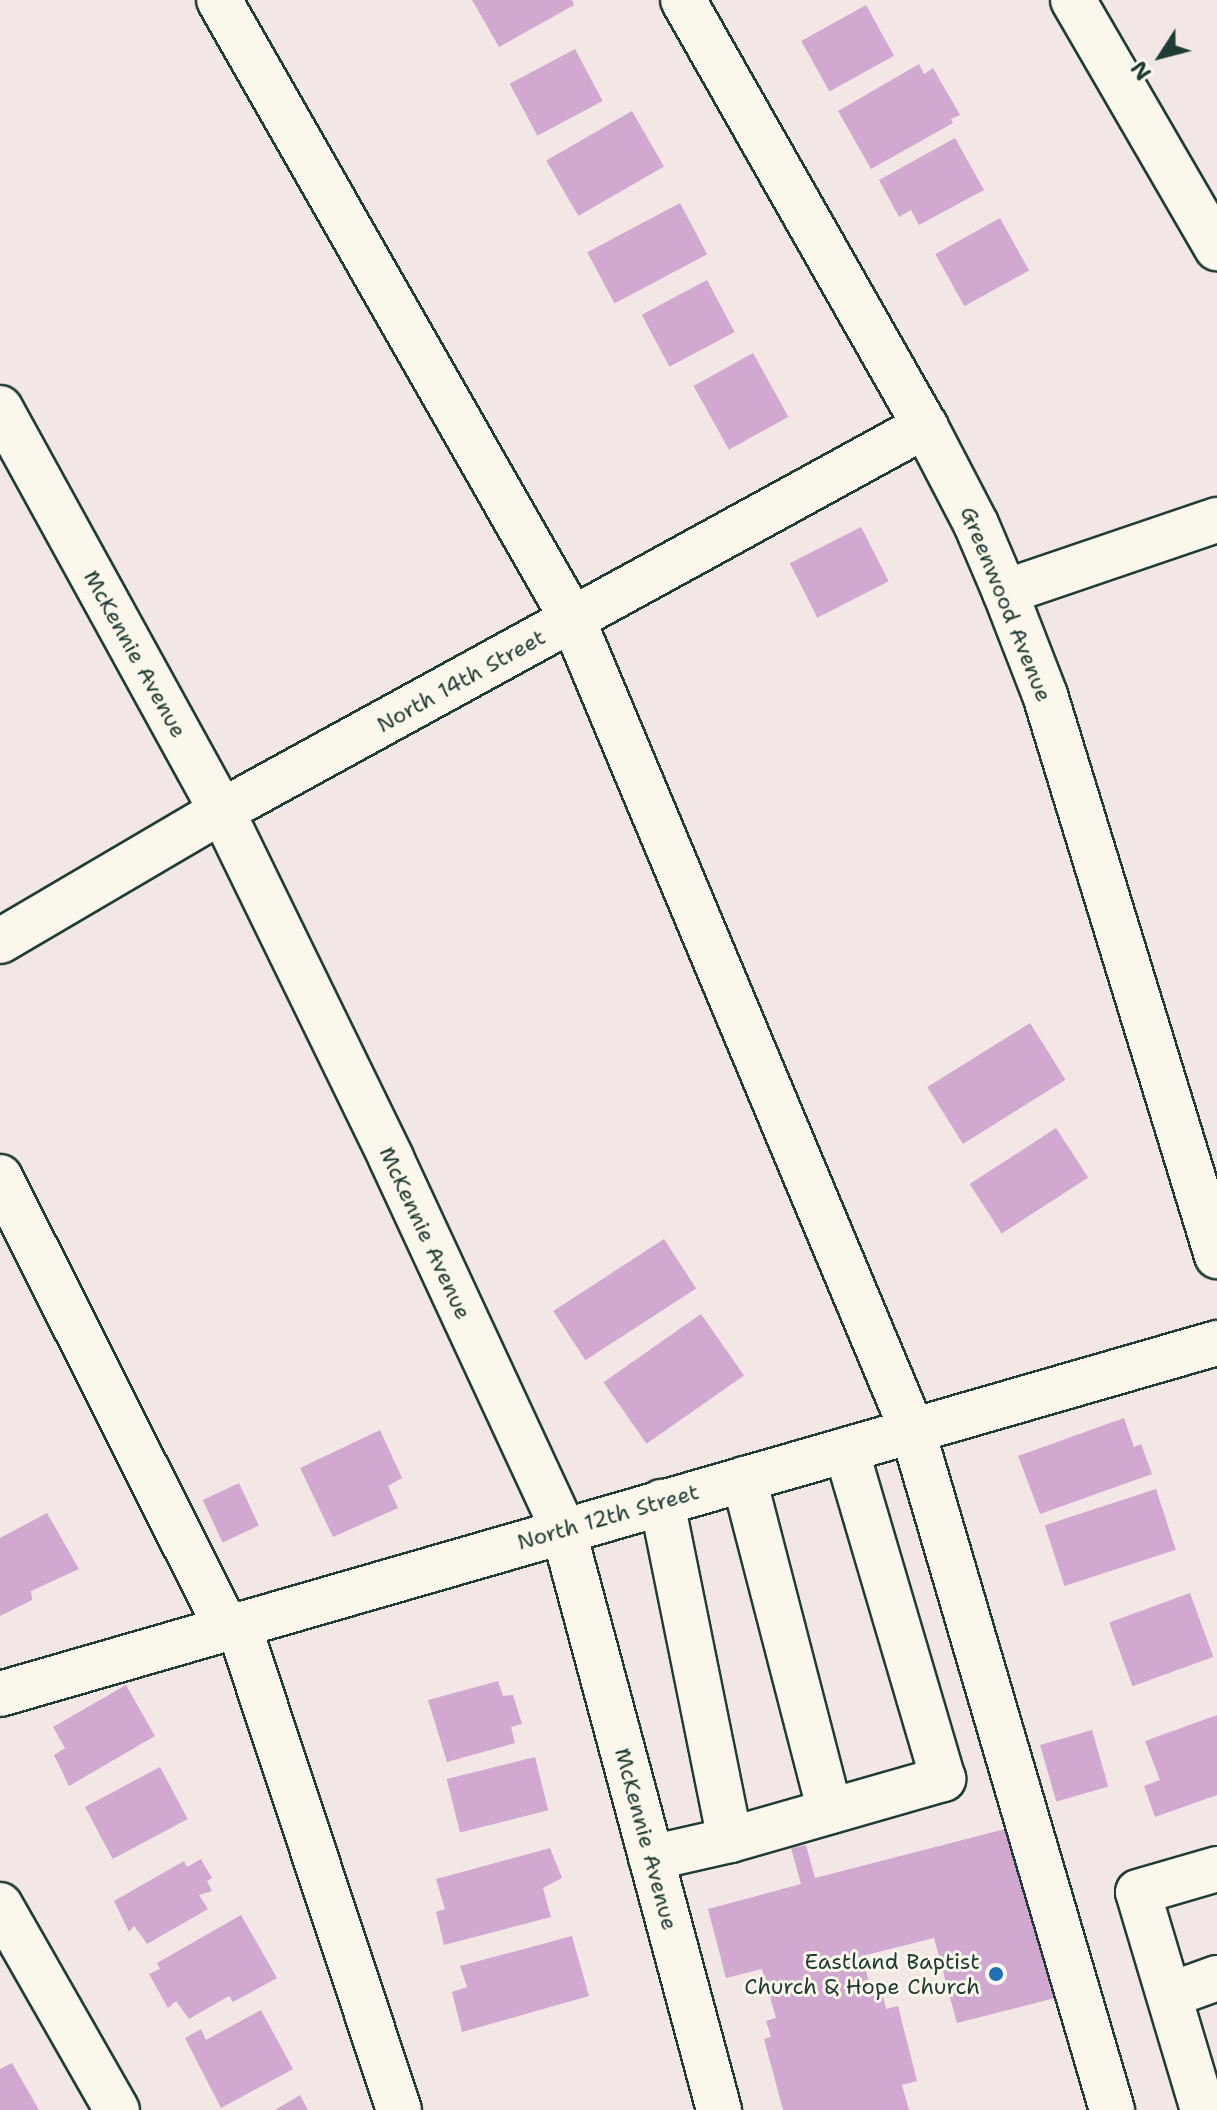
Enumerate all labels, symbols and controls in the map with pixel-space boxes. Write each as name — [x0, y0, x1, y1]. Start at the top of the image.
north arrow — [1121, 16, 1201, 96]
text: N — [1124, 55, 1158, 86]
street label: Greenwood Avenue — [955, 503, 1057, 705]
street label: McKennie Avenue — [78, 566, 192, 742]
street label: North 14th Street — [372, 624, 550, 738]
street label: McKennie Avenue — [373, 1142, 477, 1324]
street label: North 12th Street — [514, 1478, 702, 1556]
street label: McKennie Avenue — [609, 1745, 683, 1933]
place label: Eastland Baptist Church & Hope Church — [744, 1948, 980, 2000]
marker: Eastland Baptist Church & Hope Church — [987, 1965, 1005, 1983]

